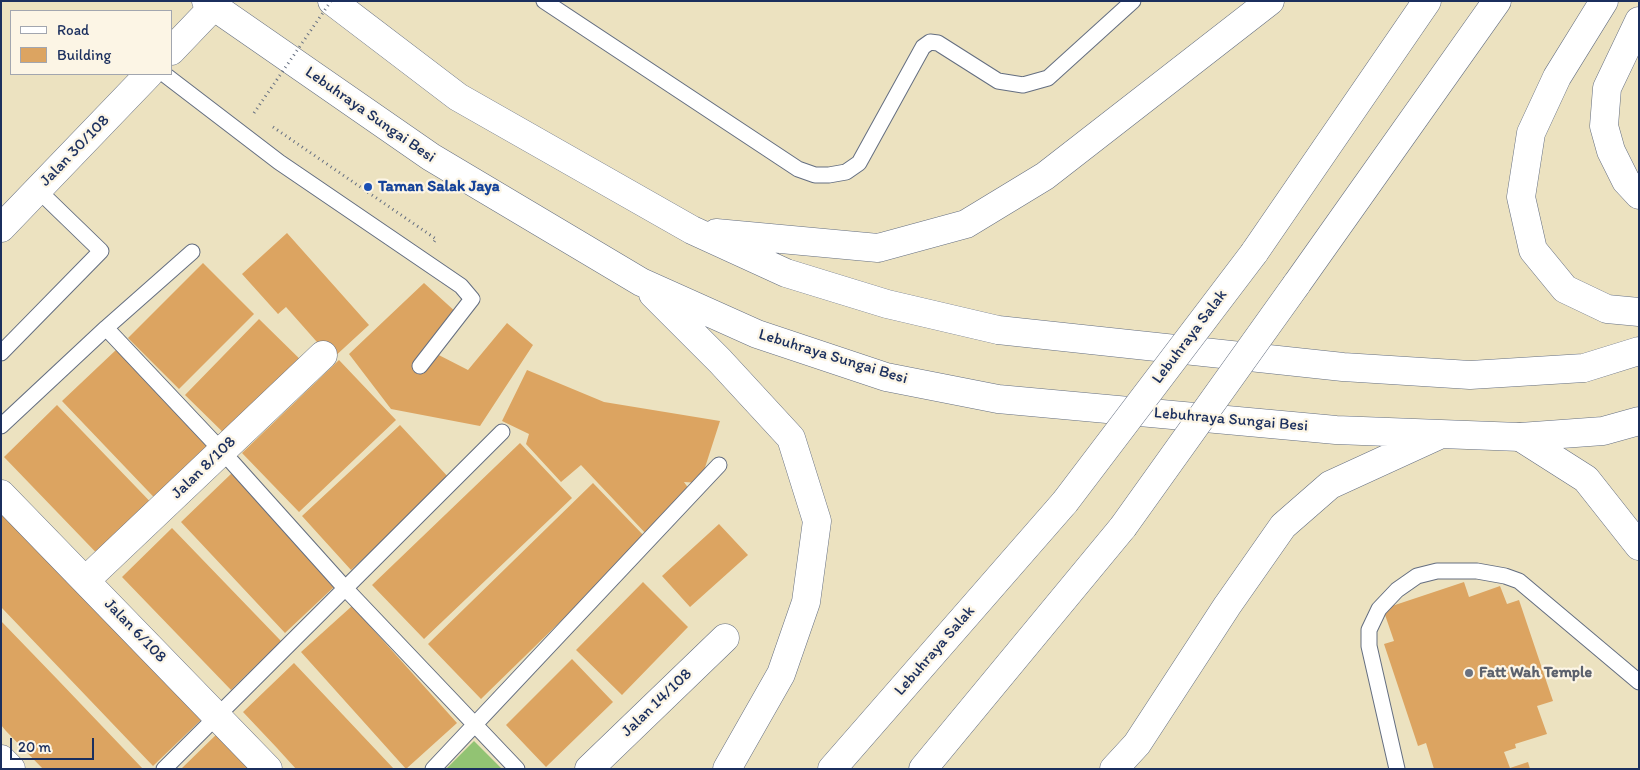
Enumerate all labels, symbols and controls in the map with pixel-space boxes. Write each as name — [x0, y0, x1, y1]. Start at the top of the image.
legend — [10, 10, 172, 75]
text: Road — [57, 21, 89, 39]
text: Building — [57, 46, 111, 64]
street label: Lebuhraya Sungai Besi — [301, 63, 439, 167]
street label: Jalan 30/108 — [36, 111, 114, 191]
place label: Taman Salak Jaya — [378, 177, 500, 197]
marker: Taman Salak Jaya — [362, 181, 374, 193]
street label: Lebuhraya Salak — [1148, 286, 1232, 388]
street label: Lebuhraya Sungai Besi — [756, 325, 910, 389]
street label: Lebuhraya Sungai Besi — [1153, 404, 1309, 436]
street label: Jalan 8/108 — [168, 433, 240, 503]
street label: Jalan 6/108 — [100, 595, 170, 667]
street label: Lebuhraya Salak — [891, 602, 979, 700]
place label: Fatt Wah Temple — [1479, 663, 1592, 683]
street label: Jalan 14/108 — [618, 665, 696, 741]
marker: Fatt Wah Temple — [1463, 667, 1475, 679]
scale bar — [12, 728, 96, 760]
text: 20 m — [18, 738, 51, 756]

